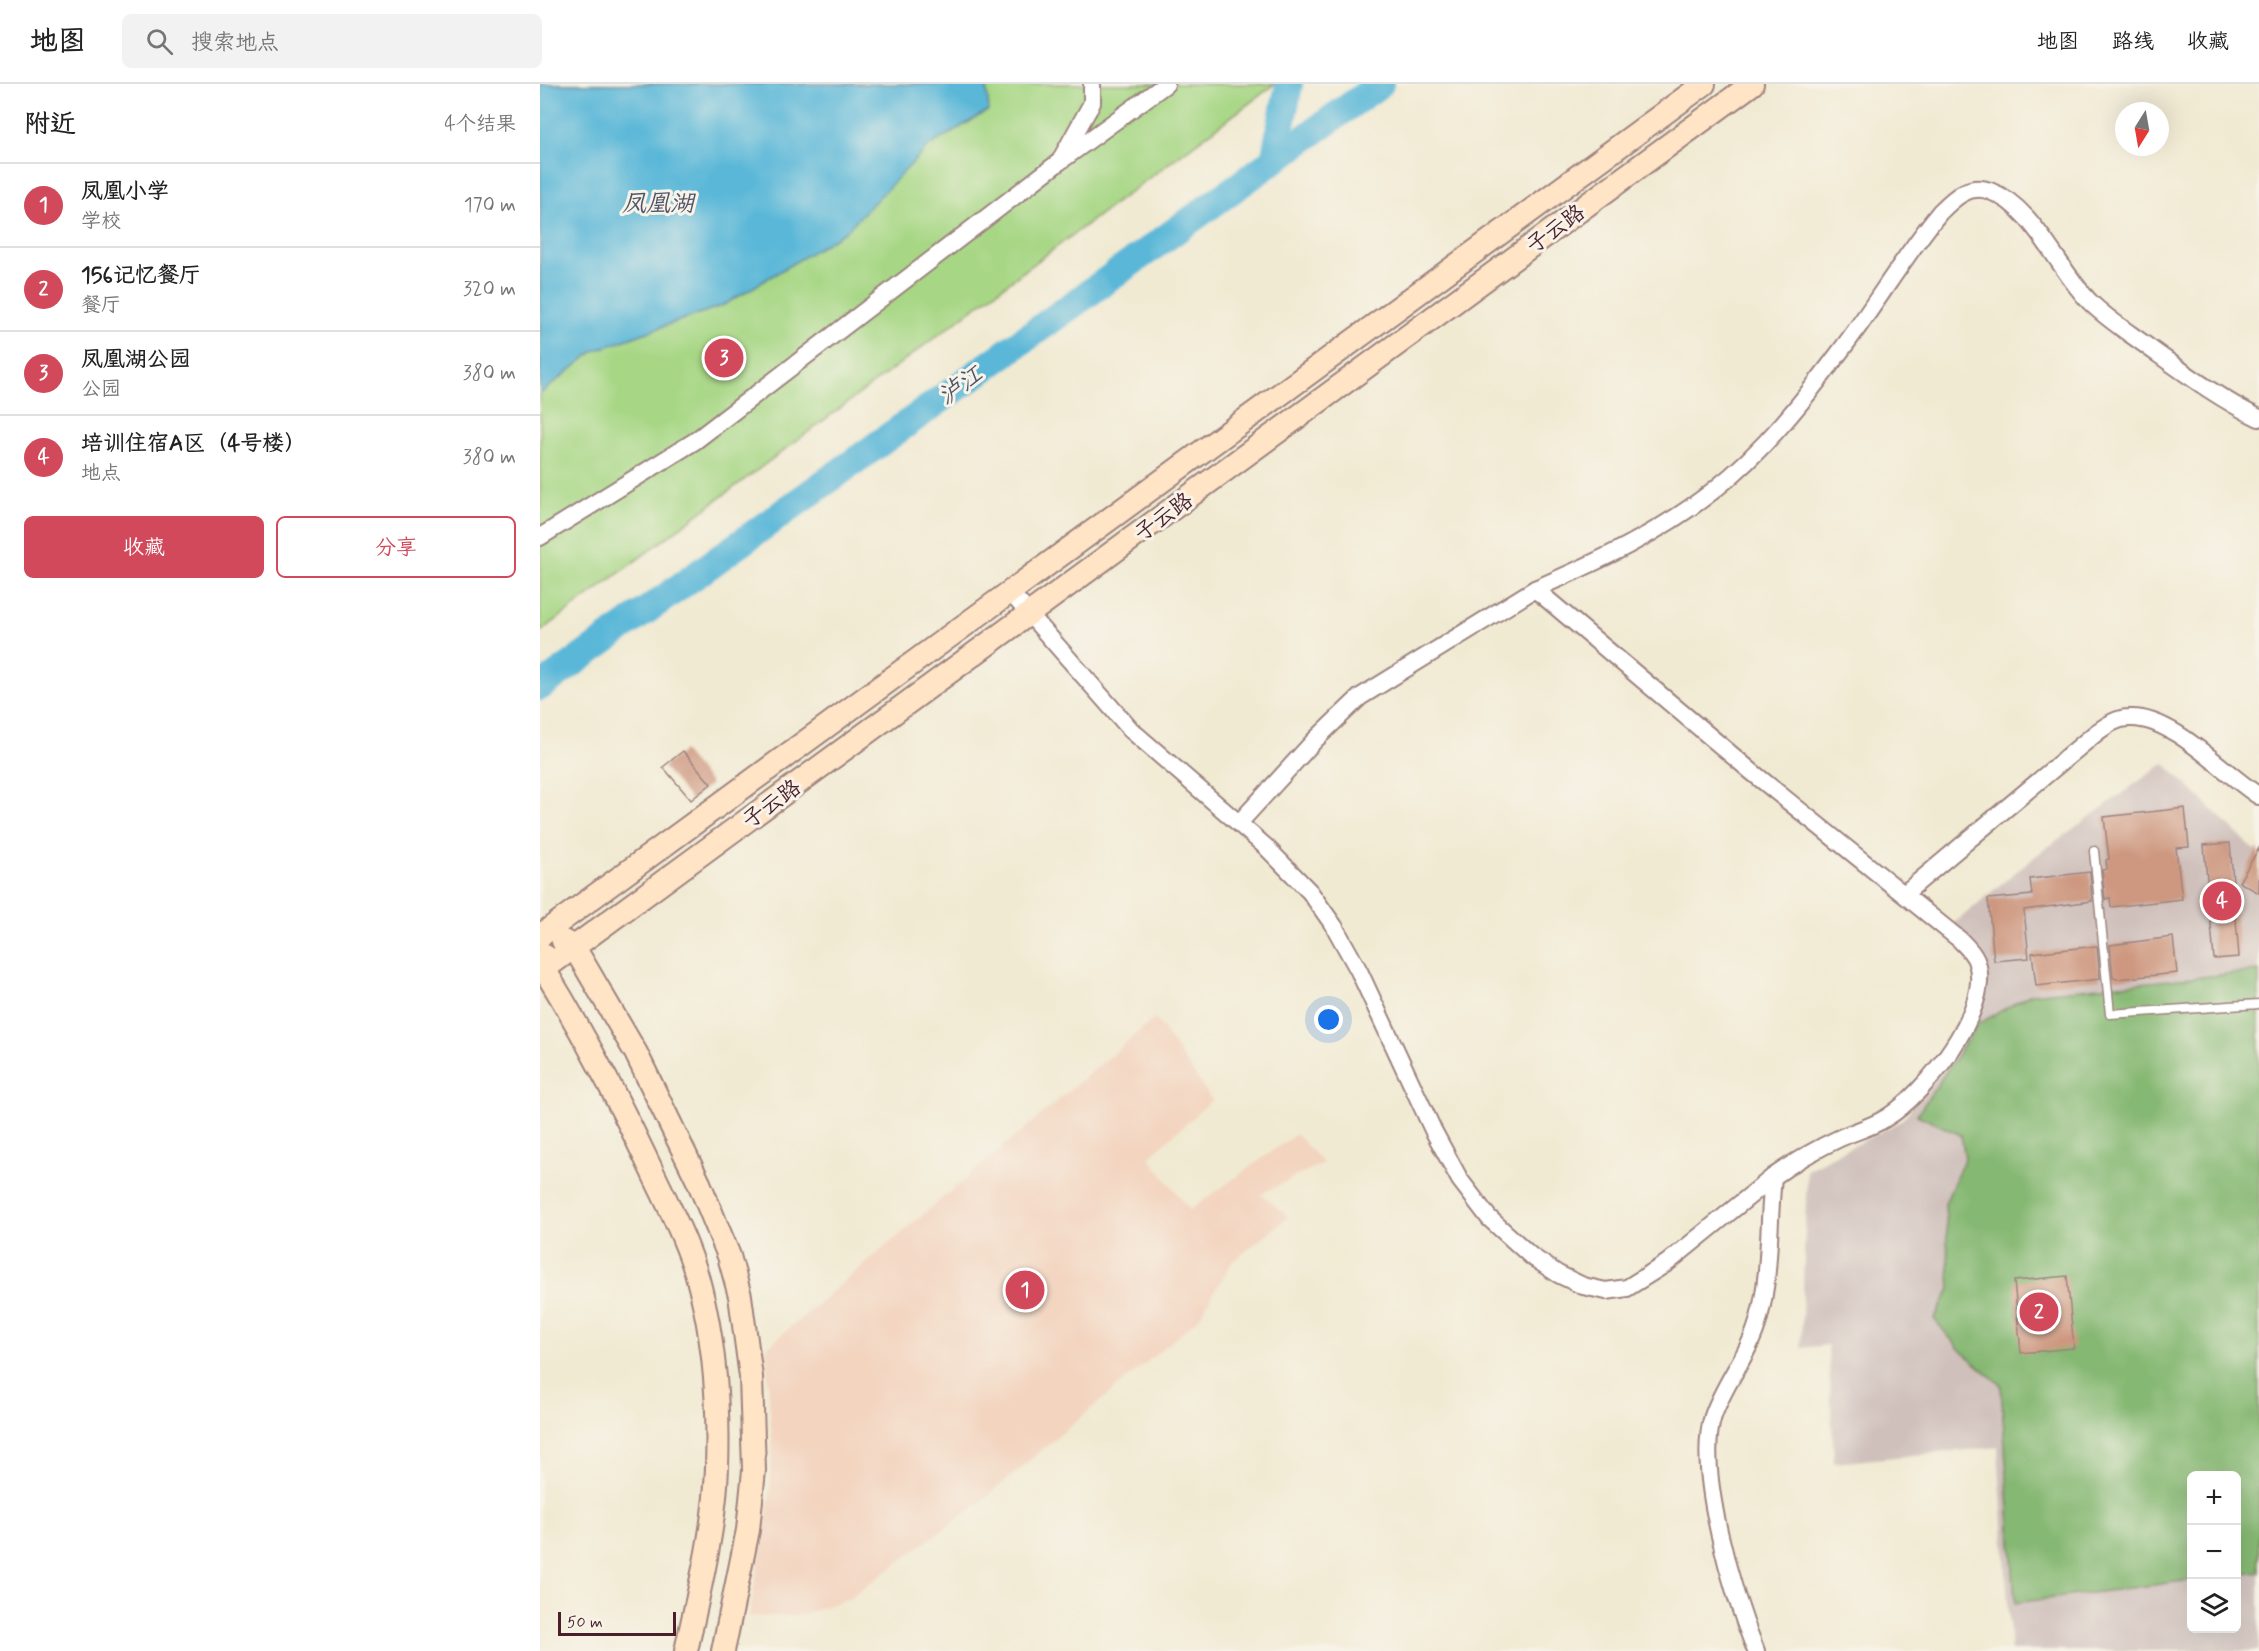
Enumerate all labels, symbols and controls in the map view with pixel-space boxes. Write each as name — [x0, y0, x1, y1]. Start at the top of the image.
search box — [122, 14, 542, 68]
text: 地图 — [30, 24, 86, 61]
icon: search — [143, 25, 176, 58]
text: 地图 — [2037, 28, 2079, 56]
text: 路线 — [2112, 28, 2154, 56]
text: 收藏 — [2187, 28, 2229, 56]
text: 搜索地点 — [191, 29, 279, 57]
north arrow — [2115, 102, 2169, 156]
text: 附近 — [24, 108, 76, 142]
text: 4个结果 — [444, 111, 516, 138]
text: 凤凰小学 — [81, 178, 169, 206]
water label: 凤凰湖 — [622, 189, 697, 220]
text: 1 — [39, 192, 48, 219]
text: 170 m — [464, 192, 516, 219]
street label: 子云路 — [1521, 199, 1591, 260]
text: 学校 — [81, 208, 121, 235]
text: 156记忆餐厅 — [81, 262, 201, 290]
text: 2 — [39, 276, 48, 303]
text: 320 m — [463, 276, 516, 303]
text: 餐厅 — [81, 292, 121, 319]
pin: 3 — [704, 336, 744, 380]
text: 凤凰湖公园 — [81, 346, 191, 374]
water label: 泸江 — [932, 359, 990, 413]
text: 3 — [39, 360, 48, 387]
text: 380 m — [463, 360, 516, 387]
text: 公园 — [81, 376, 121, 403]
text: 培训住宿A区（4号楼） — [81, 430, 306, 458]
text: 4 — [38, 444, 49, 471]
text: 380 m — [463, 444, 516, 471]
text: 地点 — [81, 460, 121, 487]
street label: 子云路 — [1129, 487, 1199, 548]
button: 收藏 — [24, 516, 264, 578]
button: 分享 — [276, 516, 516, 578]
street label: 子云路 — [737, 774, 807, 835]
pin: 4 — [2202, 878, 2242, 924]
your location — [1314, 1005, 1343, 1034]
pin: 1 — [1006, 1268, 1044, 1312]
pin: 2 — [2020, 1290, 2058, 1334]
map controls — [2187, 1471, 2241, 1633]
button: + — [2187, 1471, 2241, 1525]
button: − — [2187, 1525, 2241, 1579]
button: layers — [2187, 1579, 2241, 1633]
scale bar — [558, 1609, 676, 1636]
text: 50 m — [567, 1612, 603, 1633]

